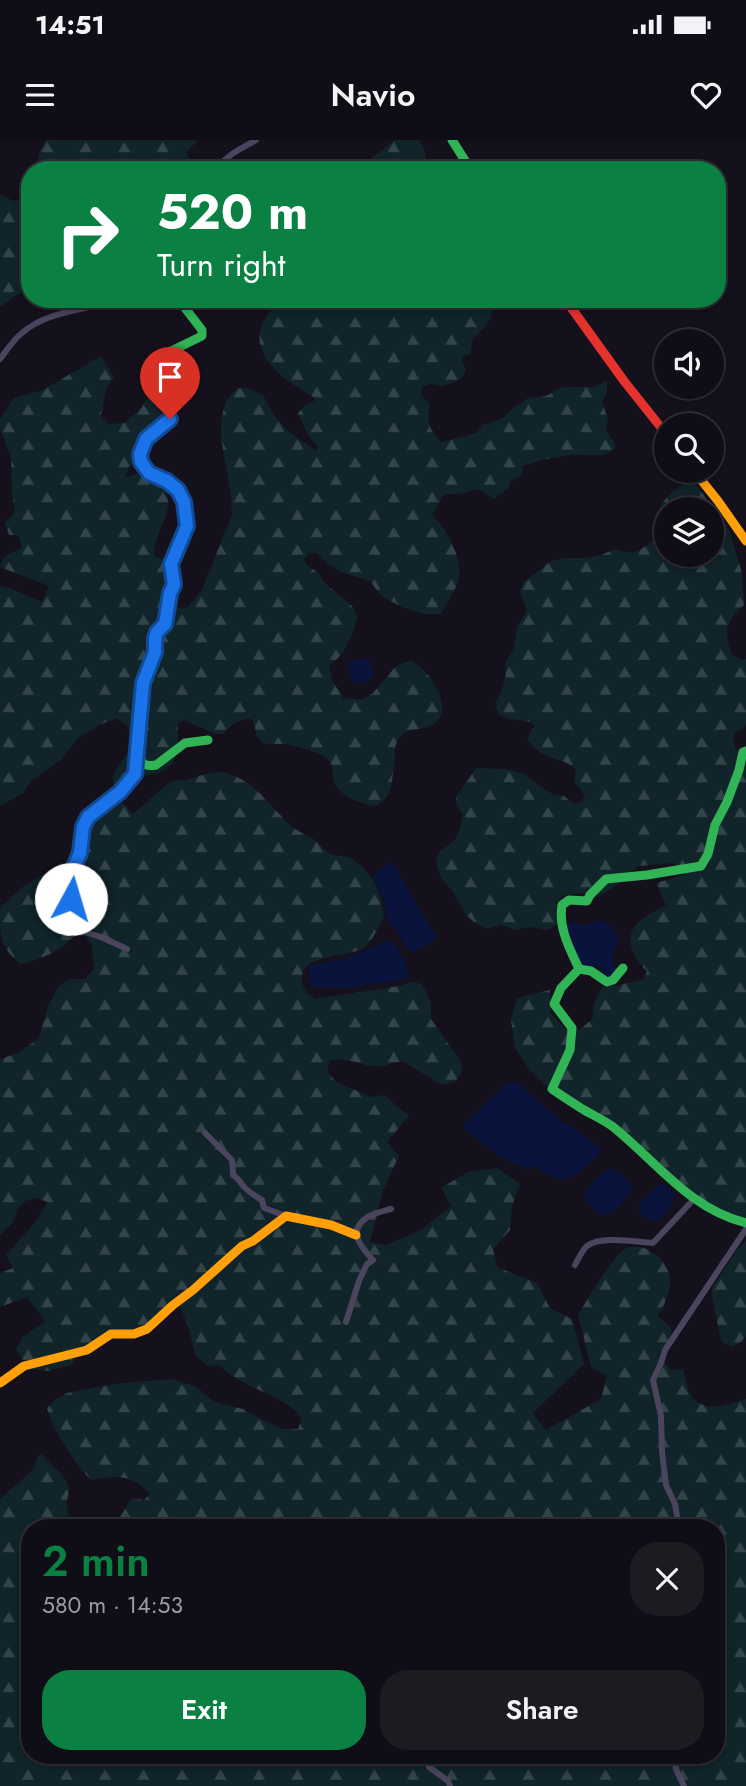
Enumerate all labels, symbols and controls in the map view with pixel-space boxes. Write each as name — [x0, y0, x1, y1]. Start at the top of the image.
text: 14:51 — [35, 6, 105, 44]
text: Navio — [331, 72, 415, 118]
icon: menu — [21, 76, 59, 114]
icon: heart — [687, 76, 725, 114]
text: 520 m — [157, 177, 308, 247]
icon: right — [42, 189, 133, 280]
text: Turn right — [157, 242, 286, 288]
map controls — [654, 329, 724, 567]
button: sound — [654, 329, 724, 399]
pin — [140, 347, 200, 419]
icon: arrive — [151, 358, 189, 396]
button: search — [654, 413, 724, 483]
button: layers — [654, 497, 724, 567]
position arrow — [34, 862, 108, 936]
text: 2 min — [42, 1531, 150, 1592]
button: close — [630, 1542, 704, 1616]
text: 580 m · 14:53 — [42, 1588, 183, 1622]
button: Exit — [42, 1670, 366, 1750]
button: Share — [380, 1670, 704, 1750]

